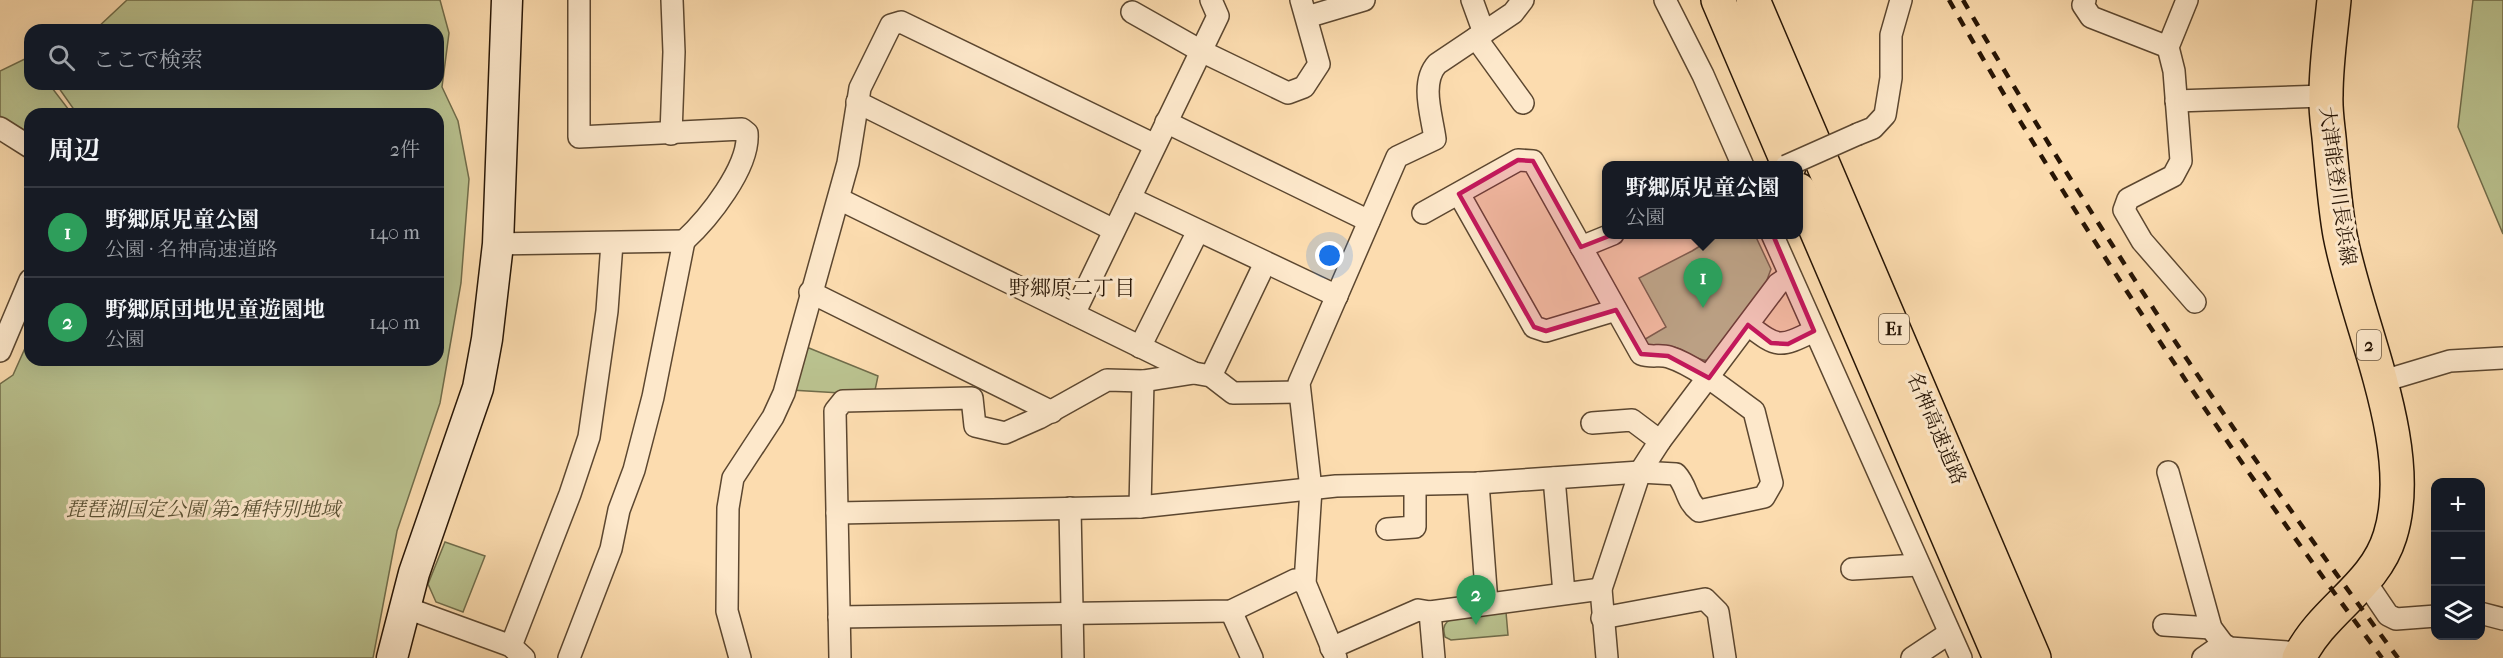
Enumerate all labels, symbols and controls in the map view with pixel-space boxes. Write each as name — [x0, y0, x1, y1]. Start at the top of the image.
search box — [24, 24, 444, 90]
icon: search — [45, 41, 78, 74]
text: ここで検索 — [93, 47, 203, 73]
street label: 大津能登川長浜線 — [2315, 105, 2360, 267]
text: 周辺 — [48, 135, 100, 166]
text: 2件 — [390, 138, 420, 161]
popup — [1602, 161, 1803, 239]
text: 野郷原児童公園 — [1625, 175, 1780, 201]
text: 公園 — [1625, 206, 1665, 229]
text: 野郷原児童公園 — [105, 207, 259, 233]
text: 1 — [64, 221, 71, 244]
text: 140 m — [369, 221, 420, 244]
text: 公園 · 名神高速道路 — [105, 238, 278, 261]
your location — [1315, 241, 1344, 270]
pin: 1 — [1684, 258, 1722, 308]
district label: 野郷原二丁目 — [1009, 276, 1135, 300]
text: 野郷原団地児童遊園地 — [105, 297, 325, 323]
text: 2 — [62, 311, 73, 334]
text: 140 m — [369, 311, 420, 334]
road number: E1 — [1879, 314, 1909, 344]
text: 公園 — [105, 328, 145, 351]
road number: 2 — [2357, 330, 2381, 360]
street label: 名神高速道路 — [1903, 368, 1971, 488]
map controls — [2431, 478, 2485, 640]
button: + — [2431, 478, 2485, 532]
park label: 琵琶湖国定公園 第2種特別地域 — [66, 498, 343, 521]
button: − — [2431, 532, 2485, 586]
pin: 2 — [1456, 576, 1496, 625]
button: layers — [2431, 586, 2485, 640]

